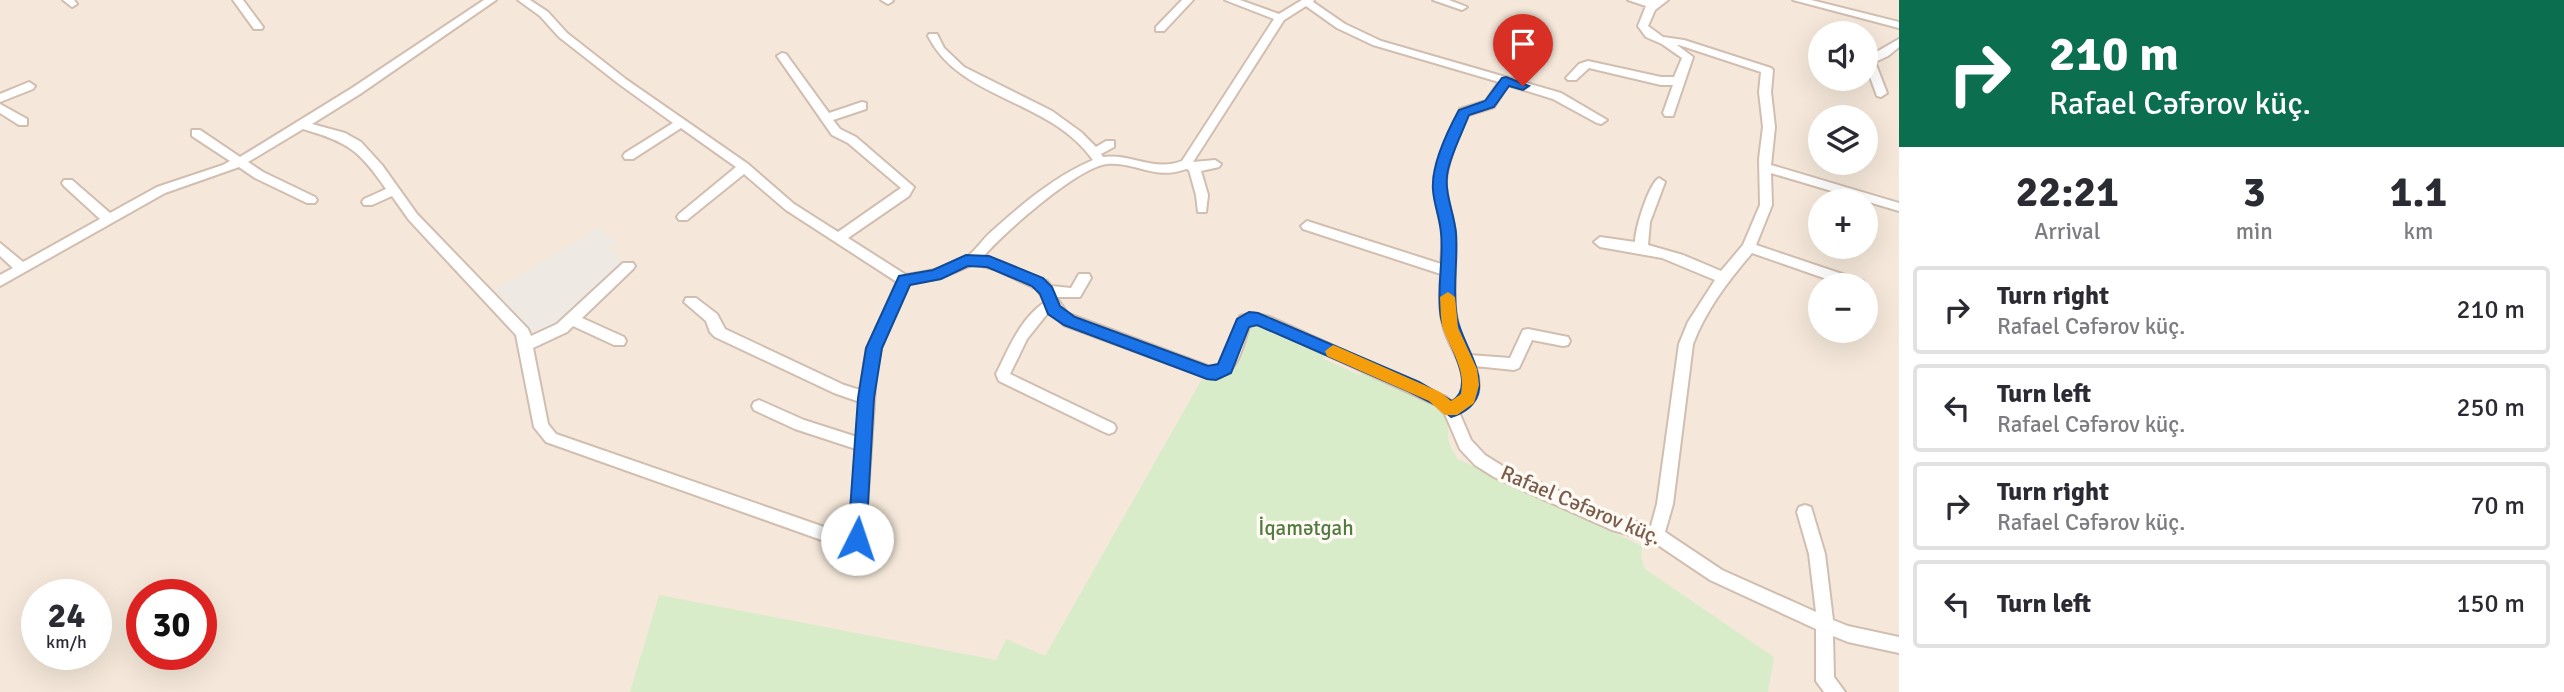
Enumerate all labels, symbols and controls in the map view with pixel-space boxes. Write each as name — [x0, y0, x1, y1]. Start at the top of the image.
pin — [1493, 14, 1553, 86]
map controls — [1808, 21, 1878, 343]
button: sound — [1808, 21, 1878, 91]
text: 210 m — [2049, 24, 2179, 84]
icon: arrive — [1504, 25, 1542, 63]
icon: right — [1934, 28, 2025, 119]
text: Rafael Cəfərov küç. — [2049, 84, 2311, 123]
button: layers — [1808, 105, 1878, 175]
text: 22:21 — [2016, 167, 2119, 218]
text: 3 — [2243, 167, 2266, 218]
text: 1.1 — [2390, 167, 2447, 218]
button: + — [1808, 189, 1878, 259]
text: Arrival — [2034, 217, 2101, 246]
text: min — [2236, 217, 2273, 246]
text: km — [2404, 217, 2433, 246]
button: − — [1808, 273, 1878, 343]
text: Turn right — [1997, 280, 2109, 312]
icon: right — [1938, 291, 1976, 329]
text: 210 m — [2456, 294, 2525, 326]
text: Rafael Cəfərov küç. — [1997, 312, 2185, 341]
text: Turn left — [1997, 378, 2091, 410]
icon: left — [1938, 389, 1976, 427]
text: 250 m — [2456, 392, 2525, 424]
text: Rafael Cəfərov küç. — [1997, 410, 2185, 439]
street label: Rafael Cəfərov küç. — [1497, 459, 1665, 551]
text: Turn right — [1997, 476, 2109, 508]
icon: right — [1938, 487, 1976, 525]
text: 70 m — [2470, 490, 2525, 522]
position arrow — [820, 502, 894, 576]
text: Rafael Cəfərov küç. — [1997, 508, 2185, 537]
park label: İqamətgah — [1258, 515, 1354, 541]
speed limit sign: 30 — [126, 579, 217, 670]
icon: left — [1938, 585, 1976, 623]
text: Turn left — [1997, 588, 2091, 620]
text: 150 m — [2456, 588, 2525, 620]
text: 24 — [48, 594, 85, 637]
text: km/h — [46, 631, 87, 653]

